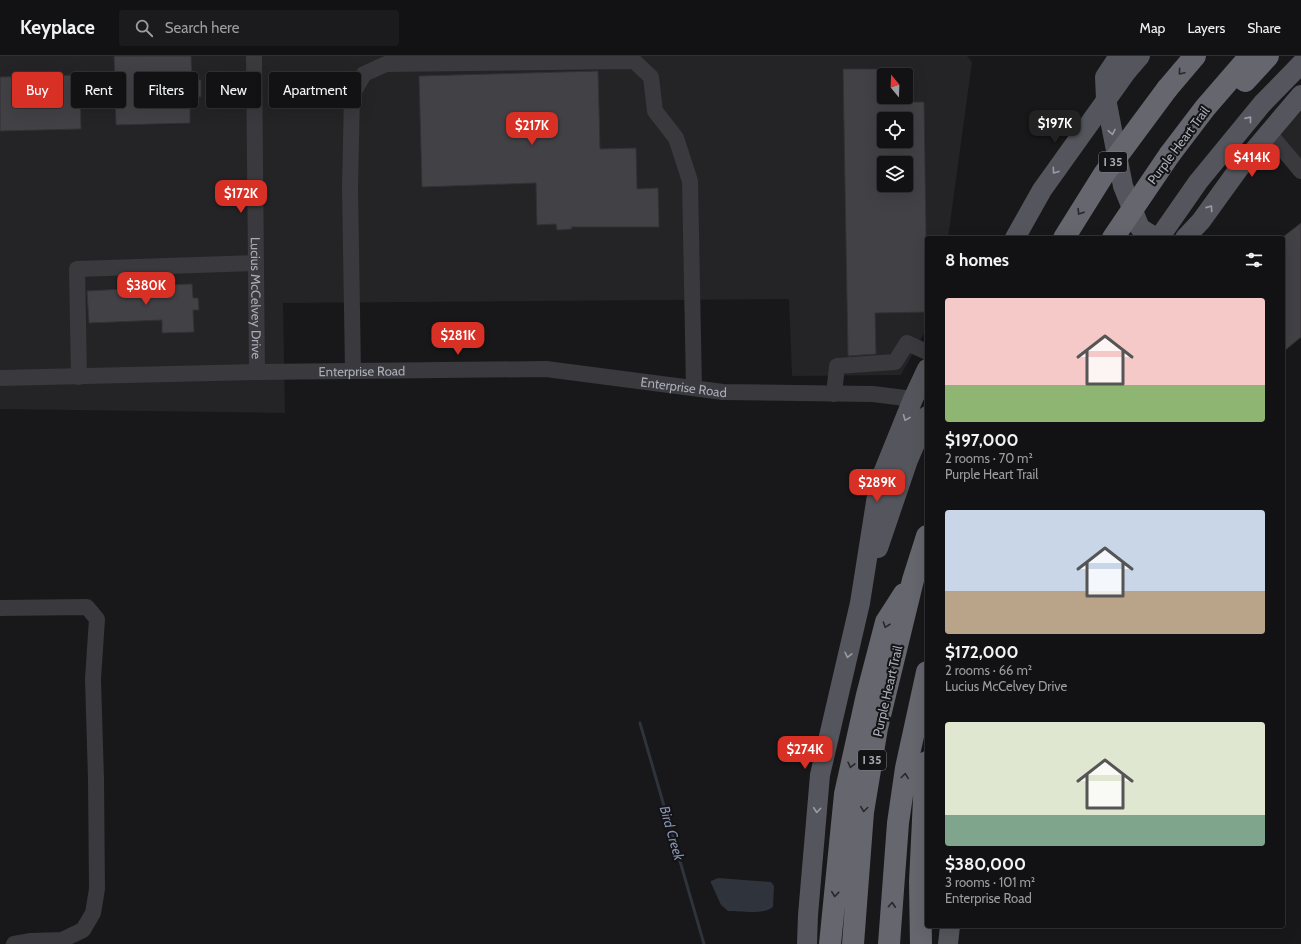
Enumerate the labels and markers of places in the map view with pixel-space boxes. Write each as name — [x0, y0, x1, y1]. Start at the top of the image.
pin: $197K — [1027, 110, 1083, 144]
pin: $217K — [504, 112, 560, 146]
pin: $414K — [1224, 144, 1280, 178]
pin: $172K — [213, 180, 269, 214]
pin: $380K — [118, 272, 174, 306]
pin: $281K — [430, 322, 486, 356]
pin: $289K — [849, 469, 905, 503]
pin: $274K — [777, 736, 833, 770]

